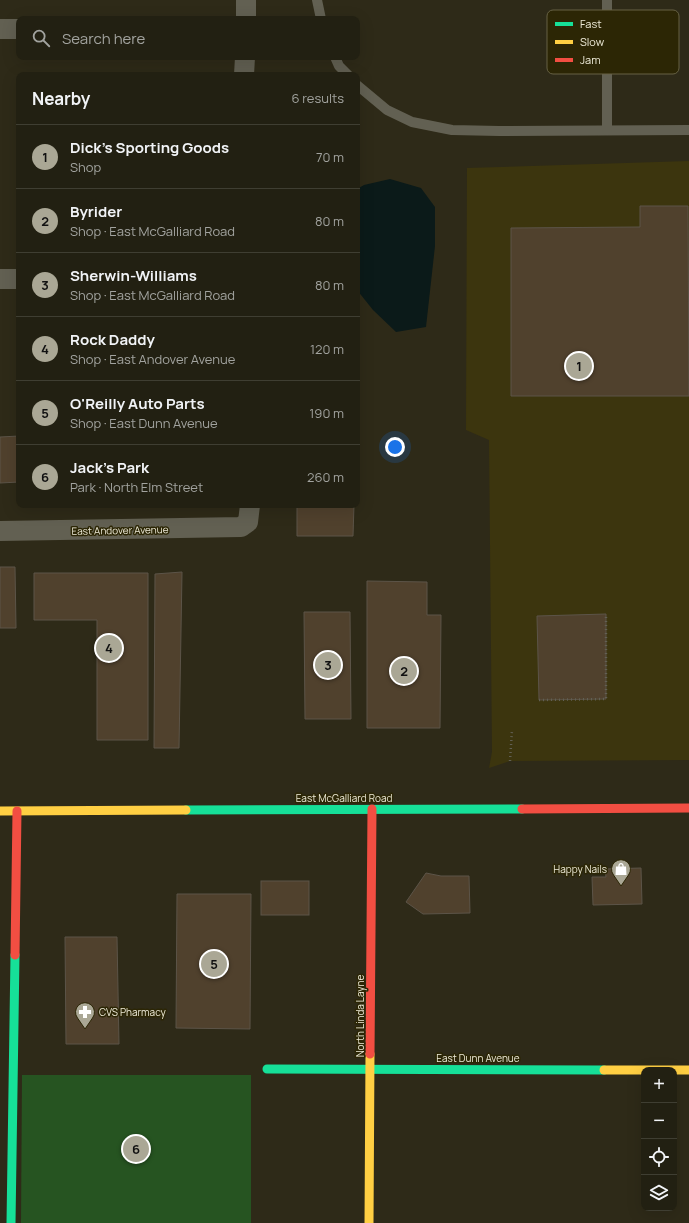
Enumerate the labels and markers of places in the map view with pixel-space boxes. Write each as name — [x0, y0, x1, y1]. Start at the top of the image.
pin: 1 — [566, 351, 592, 381]
pin: 4 — [96, 633, 122, 663]
pin: 3 — [315, 650, 341, 680]
pin: 2 — [391, 656, 417, 686]
shop icon: Happy Nails — [610, 858, 632, 886]
place label: Happy Nails — [553, 862, 607, 876]
pin: 5 — [201, 949, 227, 979]
pharmacy icon: CVS Pharmacy — [74, 1001, 96, 1029]
place label: CVS Pharmacy — [99, 1005, 166, 1019]
pin: 6 — [123, 1134, 149, 1164]

